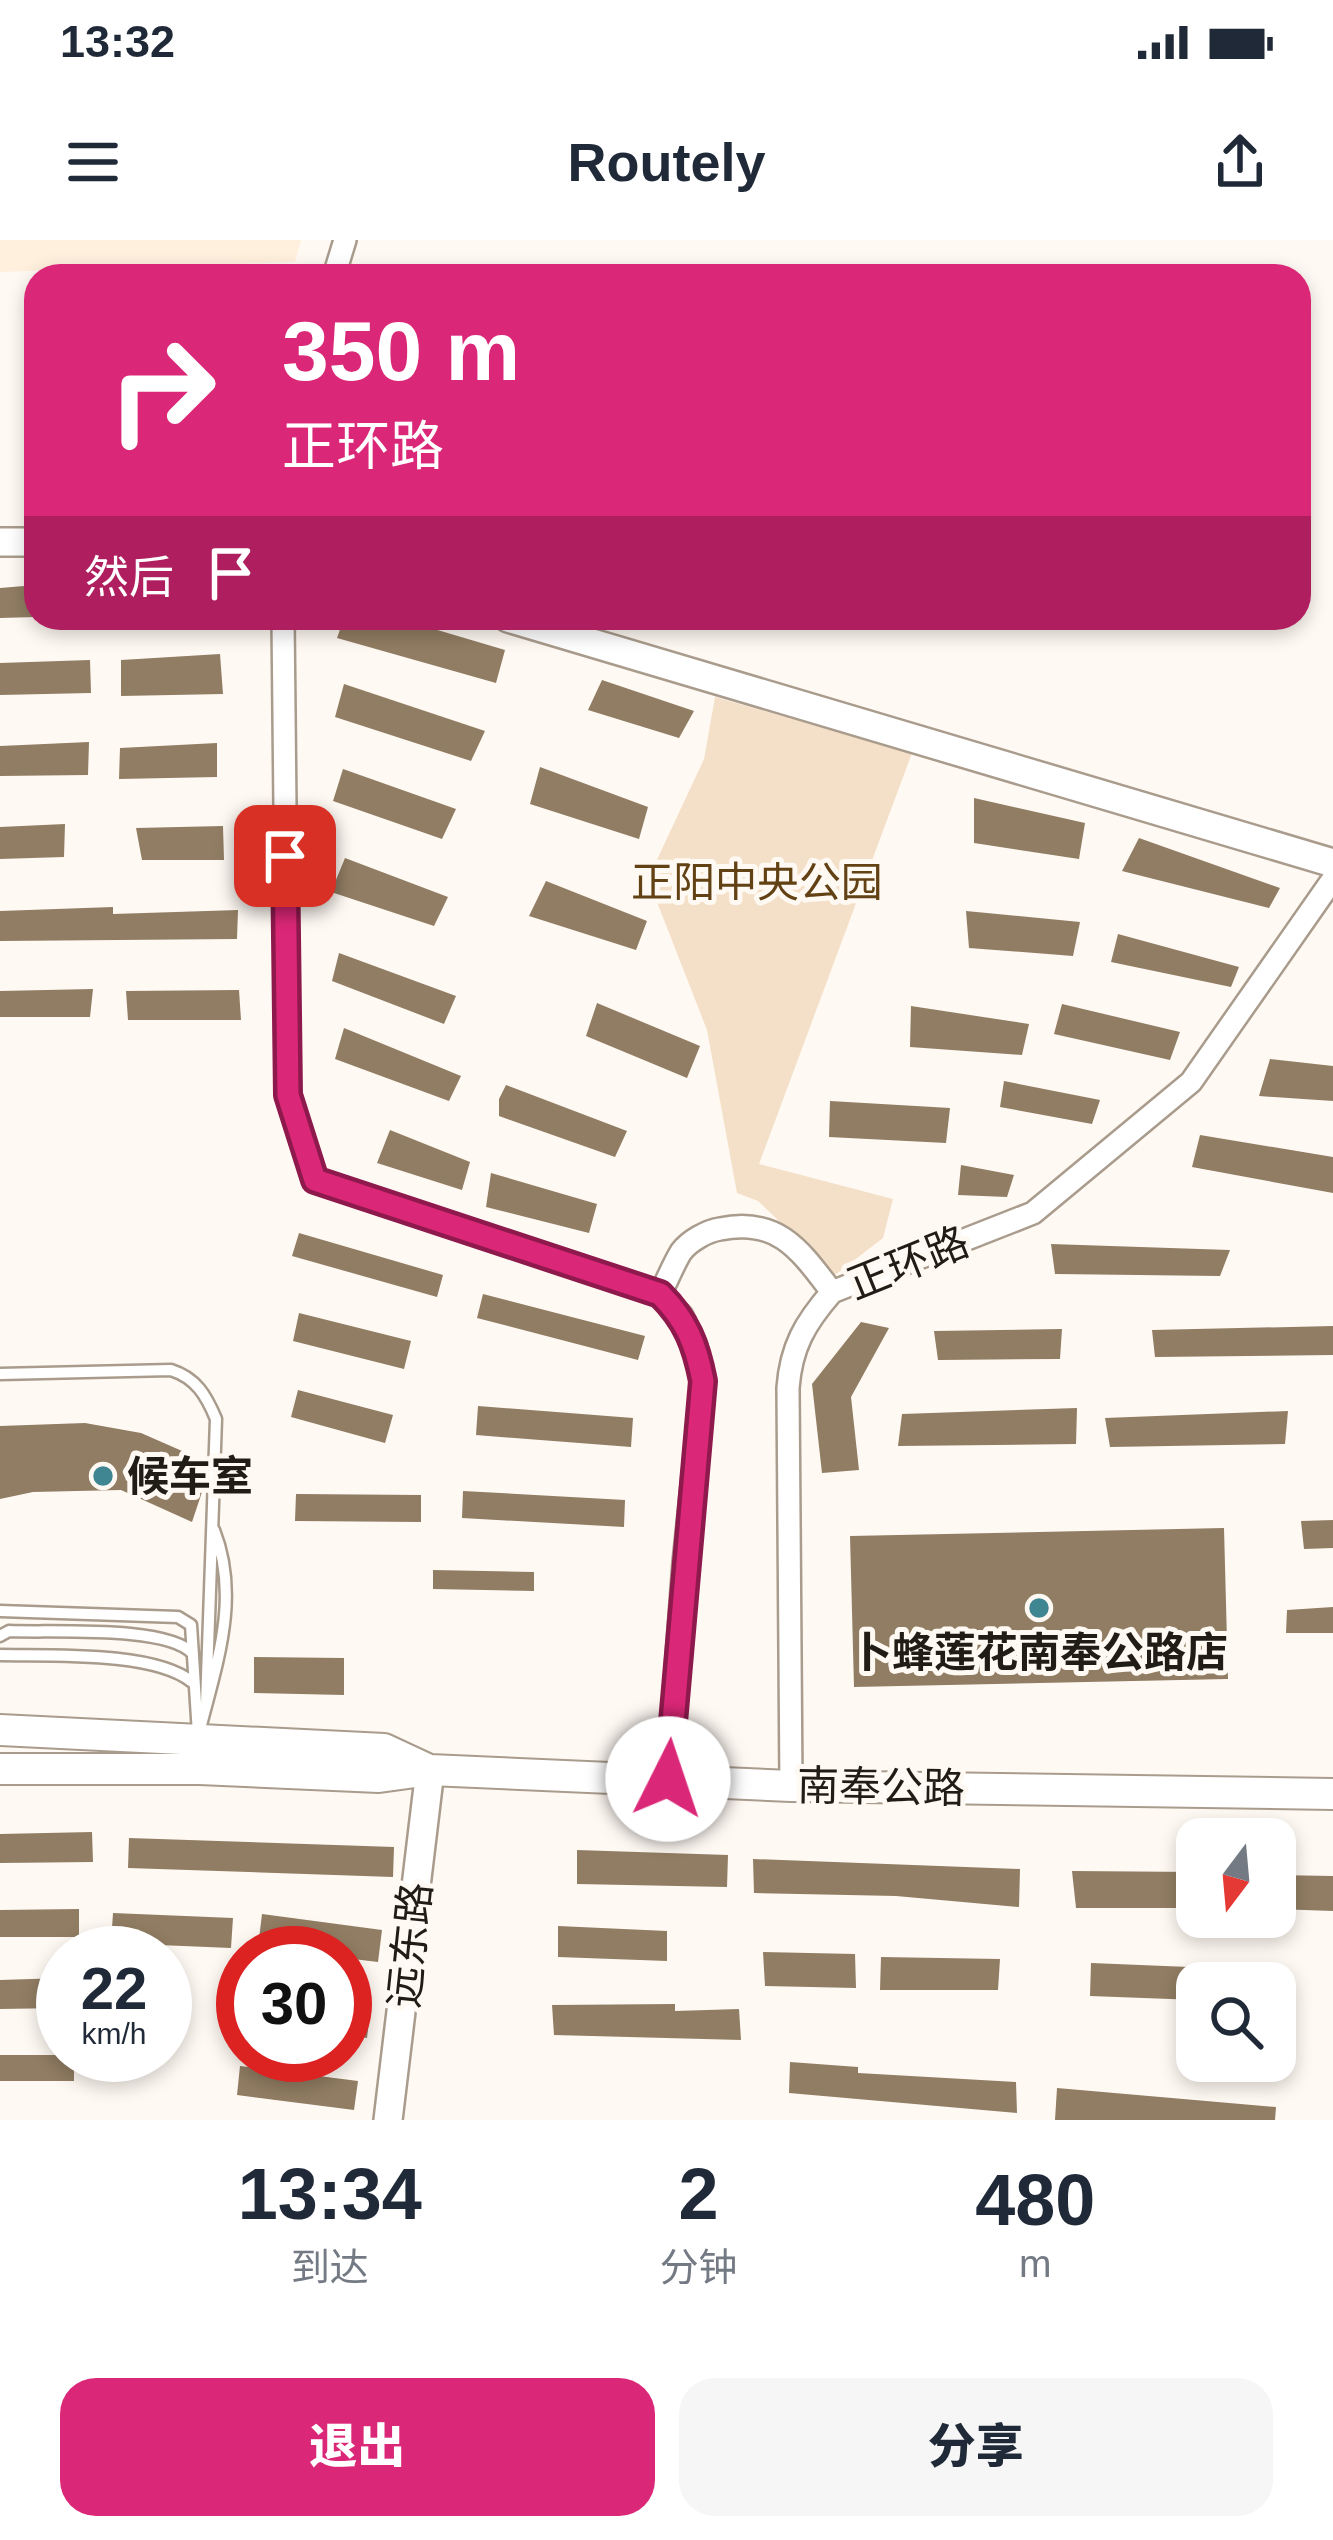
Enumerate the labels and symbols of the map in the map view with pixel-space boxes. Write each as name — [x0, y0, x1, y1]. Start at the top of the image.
pin — [234, 805, 336, 907]
park label: 正阳中央公园 — [631, 859, 883, 906]
street label: 正环路 — [841, 1218, 975, 1308]
place label: 候车室 — [127, 1453, 253, 1500]
marker: 候车室 — [90, 1463, 116, 1489]
marker: 卜蜂莲花南奉公路店 — [1026, 1595, 1052, 1621]
place label: 卜蜂莲花南奉公路店 — [850, 1629, 1228, 1676]
position arrow — [605, 1716, 731, 1842]
street label: 南奉公路 — [797, 1762, 965, 1812]
north arrow — [1176, 1818, 1296, 1938]
street label: 远东路 — [380, 1880, 440, 2010]
speed limit sign: 30 — [216, 1926, 372, 2082]

